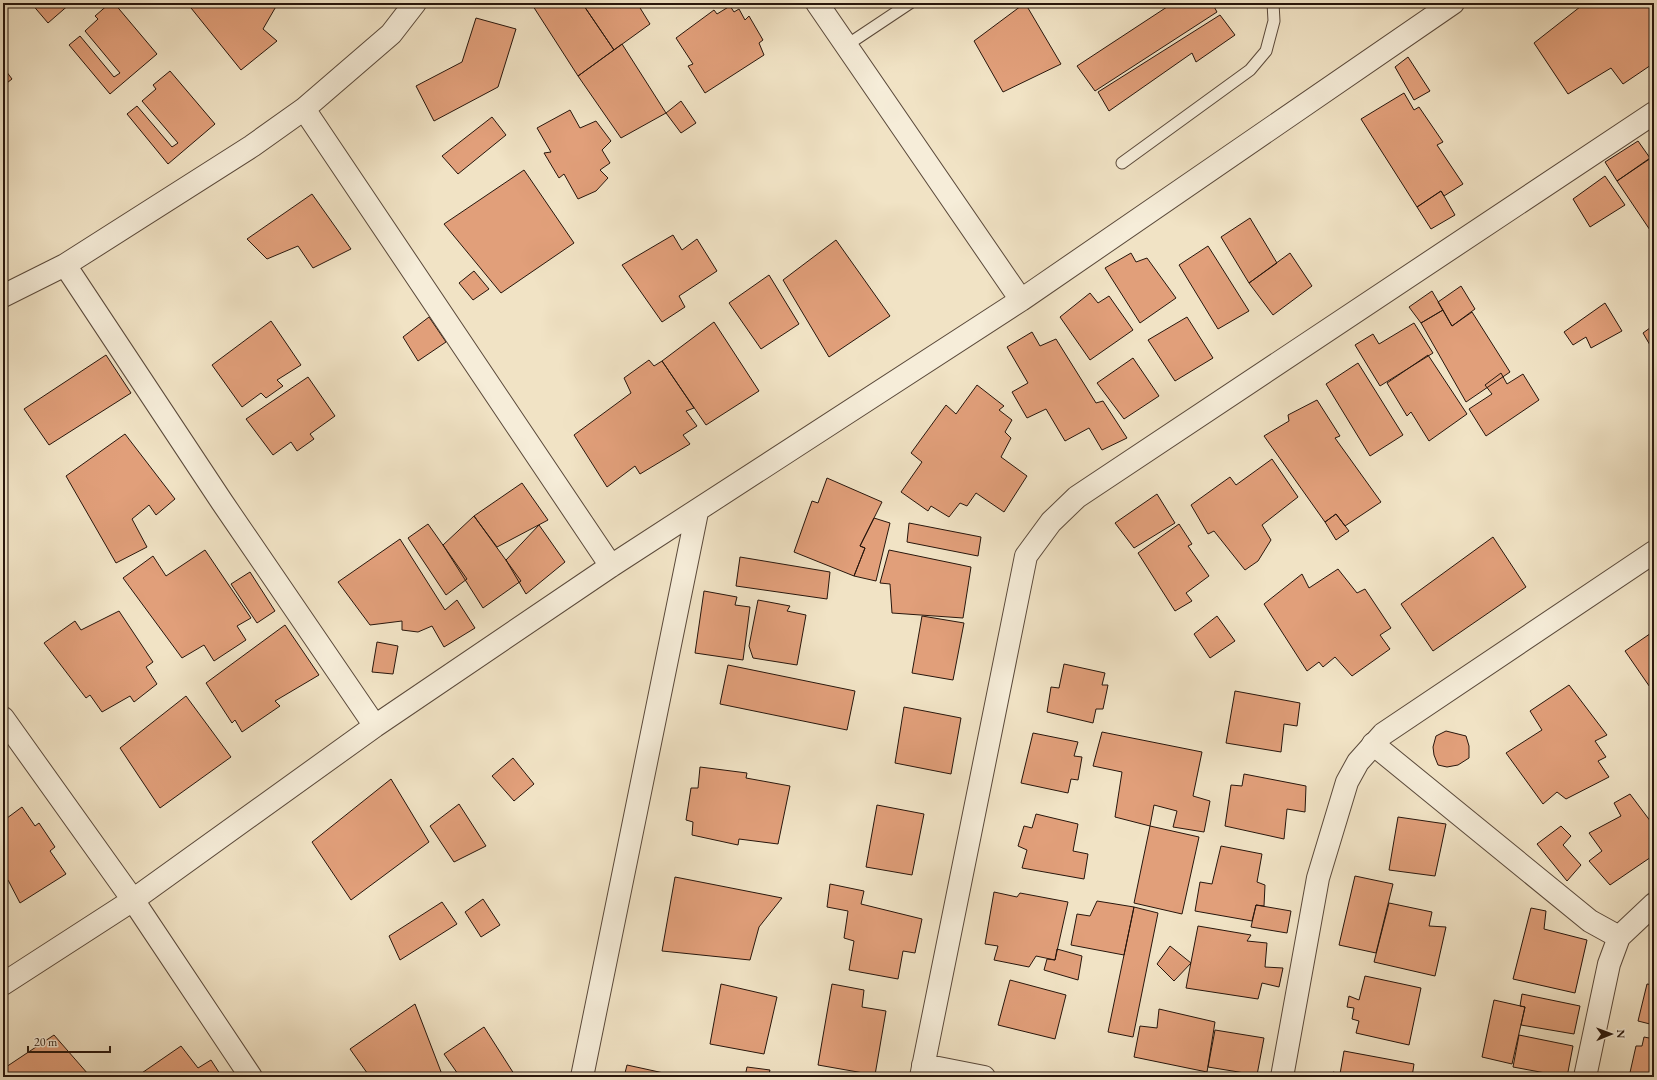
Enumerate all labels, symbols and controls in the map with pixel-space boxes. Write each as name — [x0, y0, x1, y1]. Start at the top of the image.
north arrow — [1591, 1014, 1631, 1054]
scale bar — [28, 1028, 110, 1054]
text: N — [1614, 1029, 1628, 1038]
text: 20 m — [34, 1034, 58, 1050]

